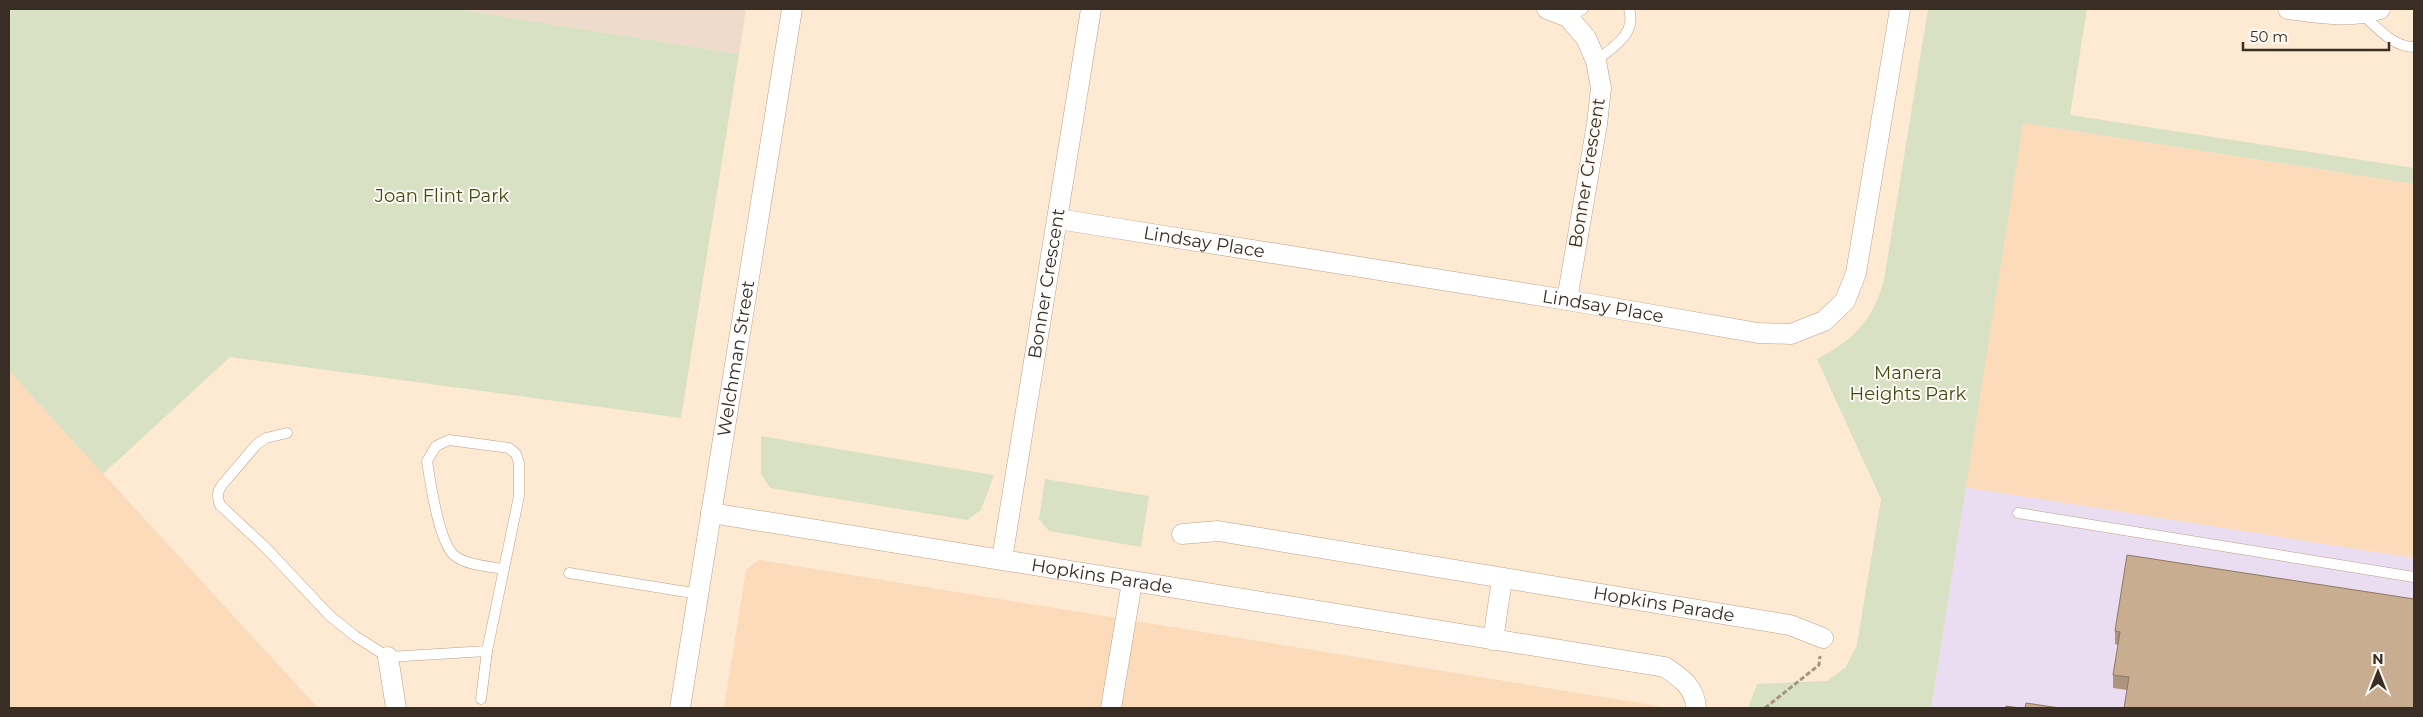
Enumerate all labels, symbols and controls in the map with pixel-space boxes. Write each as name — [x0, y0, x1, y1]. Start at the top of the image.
scale bar — [2243, 20, 2389, 52]
text: 50 m — [2250, 27, 2288, 46]
street label: Bonner Crescent — [1564, 96, 1610, 250]
park label: Joan Flint Park — [374, 185, 509, 207]
street label: Bonner Crescent — [1024, 207, 1070, 360]
street label: Lindsay Place — [1142, 222, 1267, 263]
street label: Welchman Street — [713, 279, 759, 438]
street label: Lindsay Place — [1541, 285, 1665, 328]
park label: Manera Heights Park — [1850, 362, 1967, 405]
street label: Hopkins Parade — [1030, 554, 1174, 598]
street label: Hopkins Parade — [1592, 582, 1736, 627]
north arrow — [2353, 647, 2403, 697]
text: N — [2372, 650, 2384, 668]

